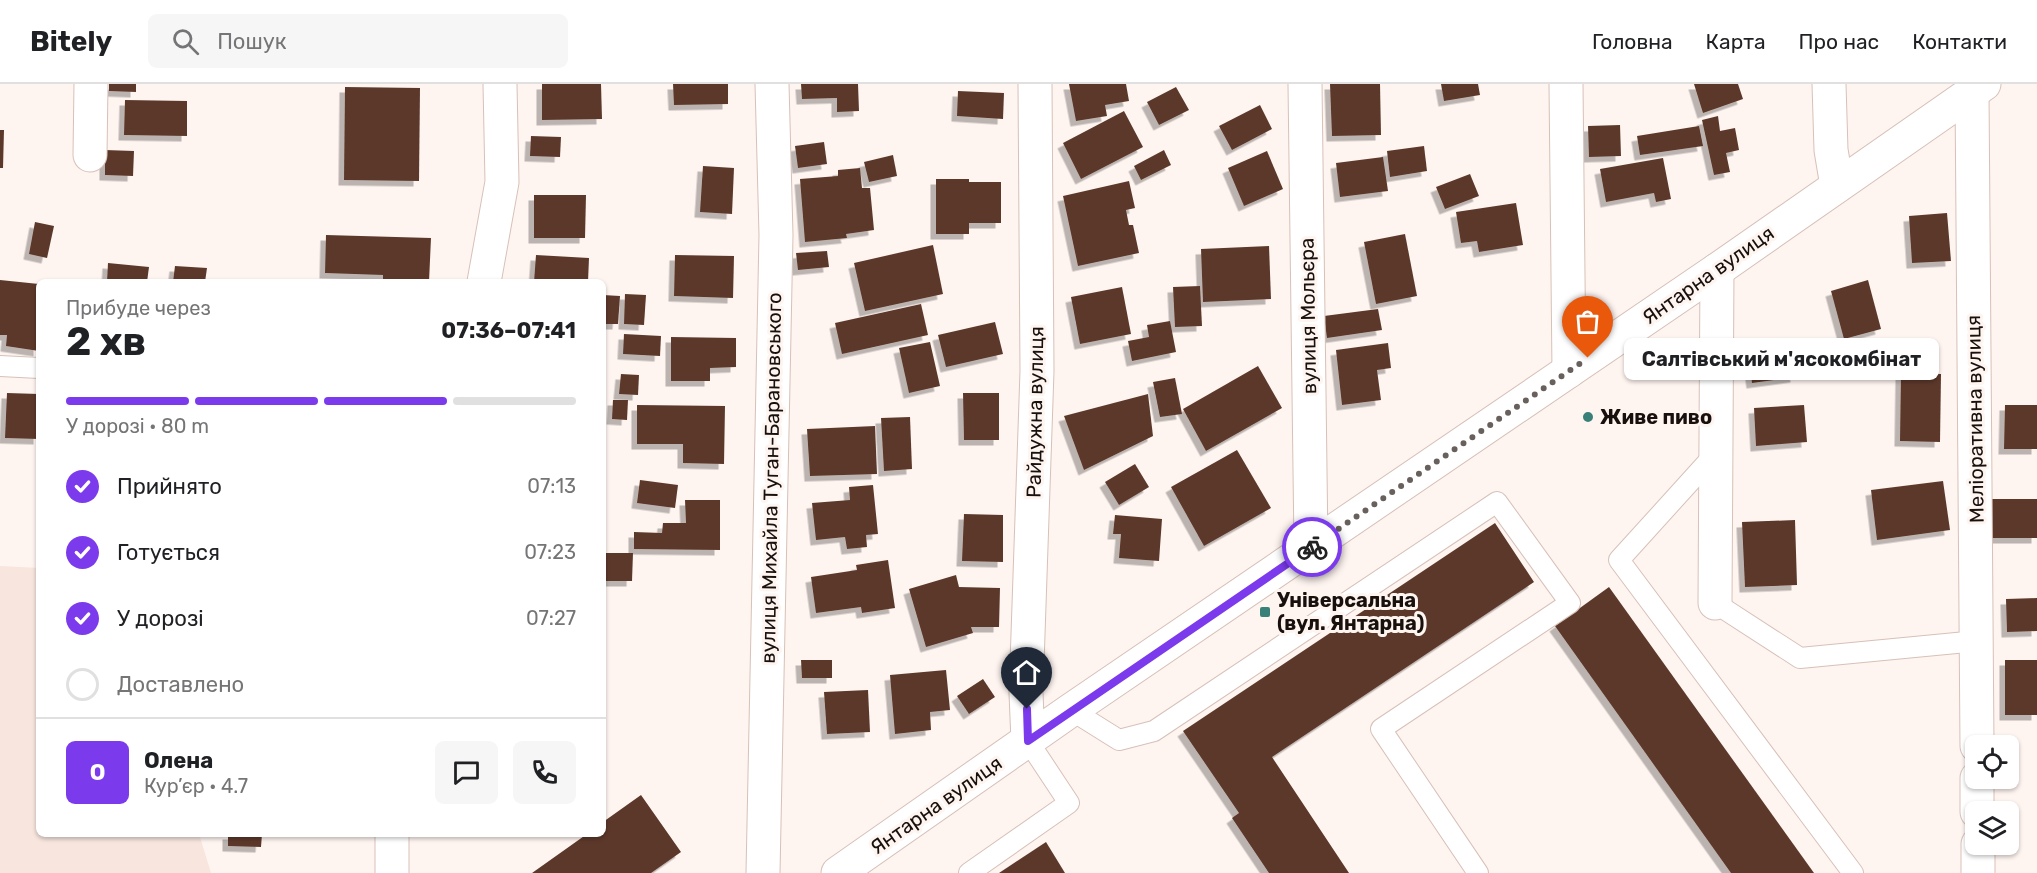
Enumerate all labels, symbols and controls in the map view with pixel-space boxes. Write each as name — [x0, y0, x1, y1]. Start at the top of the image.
search box — [148, 14, 568, 68]
text: Bitely — [30, 25, 112, 58]
icon: search — [169, 25, 202, 58]
text: Пошук — [217, 28, 287, 55]
text: Головна — [1592, 29, 1673, 54]
text: Карта — [1706, 29, 1766, 54]
text: Про нас — [1799, 29, 1879, 54]
text: Контакти — [1912, 29, 2007, 54]
street label: Янтарна вулиця — [1638, 221, 1778, 329]
street label: вулиця Мольєра — [1295, 238, 1321, 394]
street label: вулиця Михайла Туган-Барановського — [756, 292, 786, 664]
text: Прибуде через — [66, 296, 211, 320]
pin — [1562, 296, 1613, 358]
icon: bag — [1571, 305, 1604, 338]
street label: Меліоративна вулиця — [1961, 315, 1989, 523]
text: 07:36–07:41 — [441, 317, 576, 344]
text: 2 хв — [66, 319, 146, 365]
street label: Райдужна вулиця — [1022, 326, 1048, 498]
callout: Салтівський м'ясокомбінат — [1624, 337, 1939, 379]
text: Салтівський м'ясокомбінат — [1642, 347, 1921, 371]
place label: Живе пиво — [1600, 405, 1712, 429]
marker: Живе пиво — [1581, 410, 1595, 424]
text: У дорозі · 80 m — [66, 414, 209, 438]
icon: check — [66, 470, 99, 503]
text: Прийнято — [117, 473, 222, 500]
text: 07:13 — [527, 474, 576, 498]
courier — [1282, 517, 1342, 577]
icon: bike — [1296, 531, 1329, 564]
icon: check — [66, 536, 99, 569]
text: Готується — [117, 539, 220, 566]
text: 07:23 — [524, 540, 576, 564]
place label: Універсальна (вул. Янтарна) — [1277, 588, 1424, 635]
icon: check — [66, 602, 99, 635]
text: У дорозі — [117, 605, 204, 632]
marker: Універсальна (вул. Янтарна) — [1258, 605, 1272, 619]
text: 07:27 — [526, 606, 576, 630]
pin — [1001, 647, 1052, 709]
icon: home — [1010, 656, 1043, 689]
text: Доставлено — [117, 671, 244, 698]
map controls — [1965, 735, 2019, 855]
button: locate — [1965, 735, 2019, 789]
button: chat — [435, 741, 498, 804]
button: phone — [513, 741, 576, 804]
text: Олена — [144, 747, 213, 774]
street label: Янтарна вулиця — [866, 751, 1006, 859]
text: О — [90, 759, 105, 786]
text: Кур’єр · 4.7 — [144, 774, 248, 798]
button: layers — [1965, 801, 2019, 855]

